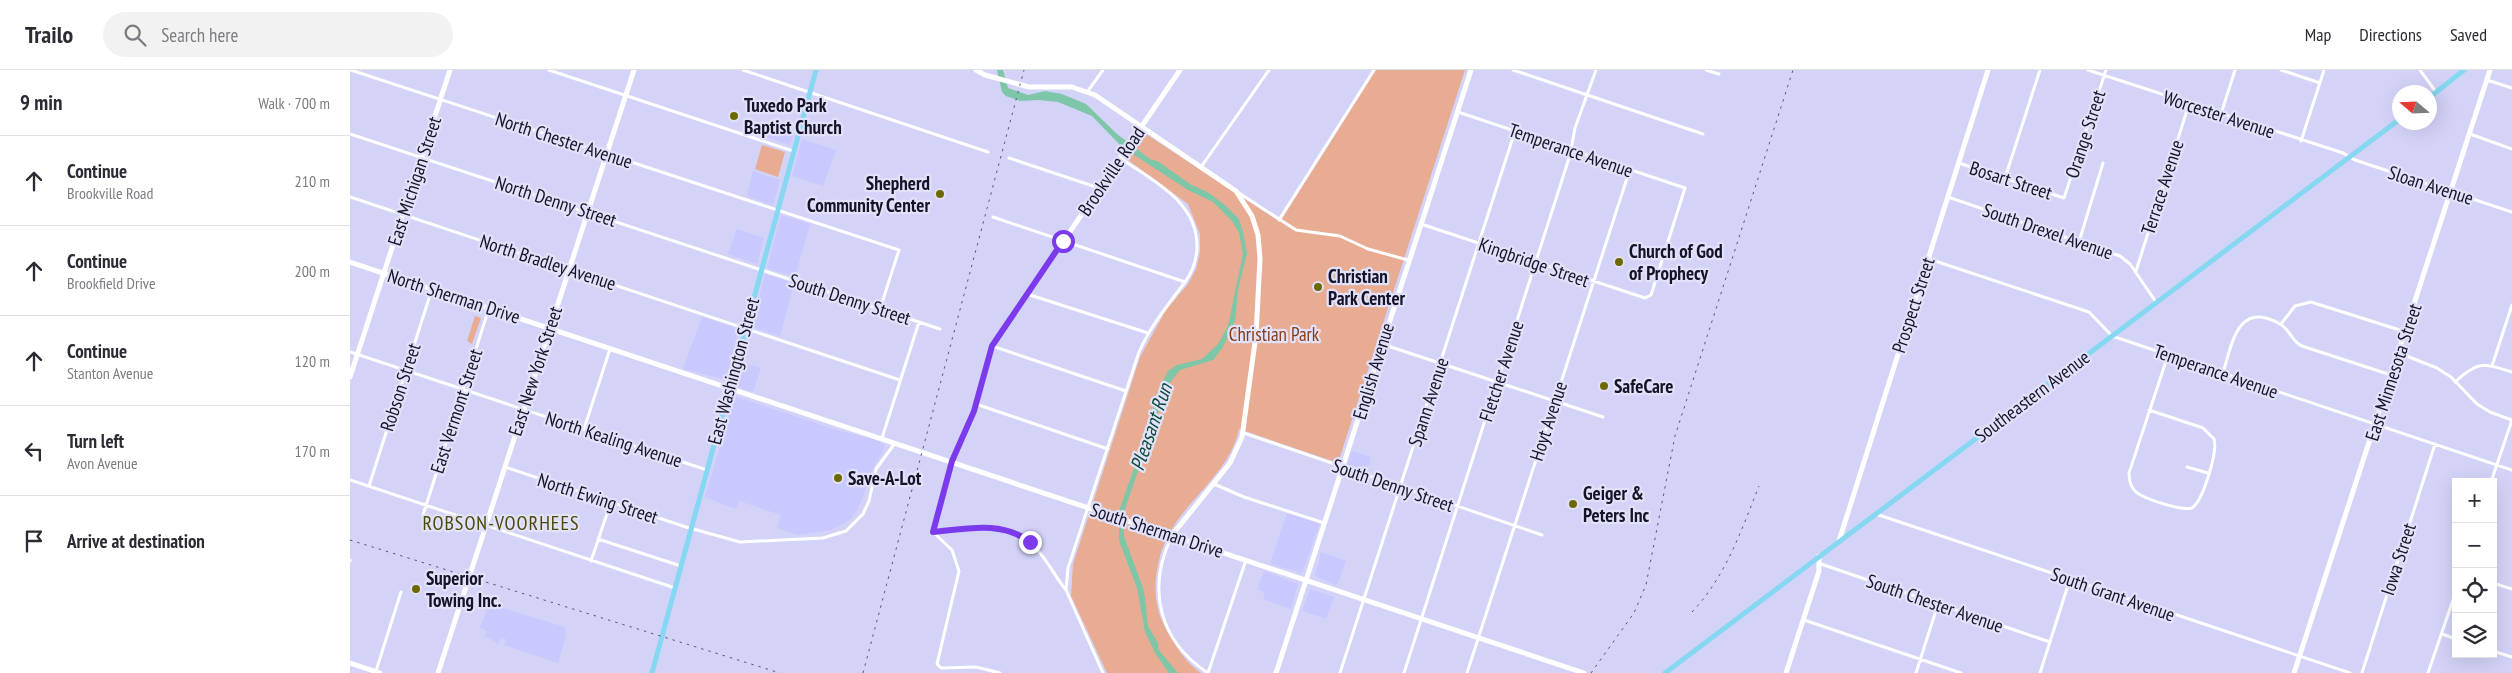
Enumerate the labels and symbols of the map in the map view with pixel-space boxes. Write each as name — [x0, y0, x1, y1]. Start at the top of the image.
street label: Worcester Avenue — [2160, 85, 2278, 143]
north arrow — [2392, 85, 2437, 130]
street label: Orange Street — [2060, 86, 2111, 181]
place label: Tuxedo Park Baptist Church — [744, 93, 842, 139]
street label: North Chester Avenue — [492, 107, 636, 174]
marker: Tuxedo Park Baptist Church — [728, 110, 740, 122]
street label: East Michigan Street — [382, 113, 446, 249]
street label: Temperance Avenue — [1506, 118, 1636, 183]
street label: Brookville Road — [1072, 122, 1150, 220]
street label: Terrace Avenue — [2135, 136, 2189, 237]
street label: Bosart Street — [1967, 155, 2056, 205]
street label: Sloan Avenue — [2385, 160, 2477, 210]
street label: North Denny Street — [492, 170, 620, 232]
place label: Shepherd Community Center — [807, 171, 930, 217]
marker: Shepherd Community Center — [934, 188, 946, 200]
street label: South Drexel Avenue — [1980, 197, 2116, 265]
street label: North Bradley Avenue — [477, 229, 619, 295]
route start — [1052, 230, 1075, 253]
street label: Kingbridge Street — [1476, 232, 1593, 292]
place label: Church of God of Prophecy — [1629, 239, 1723, 285]
street label: Prospect Street — [1886, 253, 1940, 356]
marker: Church of God of Prophecy — [1613, 256, 1625, 268]
street label: North Sherman Drive — [385, 263, 524, 329]
place label: Christian Park Center — [1328, 264, 1406, 310]
street label: South Denny Street — [786, 268, 915, 330]
marker: Christian Park Center — [1312, 281, 1324, 293]
street label: East Washington Street — [702, 294, 764, 447]
street label: East Minnesota Street — [2359, 300, 2427, 444]
street label: East New York Street — [503, 302, 567, 439]
street label: Fletcher Avenue — [1473, 317, 1529, 425]
street label: English Avenue — [1347, 320, 1399, 422]
park label: Christian Park — [1229, 322, 1320, 346]
street label: Robson Street — [375, 339, 426, 434]
street label: Temperance Avenue — [2151, 339, 2281, 404]
street label: East Vermont Street — [425, 345, 488, 476]
street label: Southeastern Avenue — [1970, 345, 2094, 447]
street label: Spann Avenue — [1402, 354, 1454, 450]
place label: SafeCare — [1614, 374, 1673, 398]
street label: Hoyt Avenue — [1524, 378, 1572, 464]
water label: Pleasant Run — [1124, 379, 1178, 474]
marker: SafeCare — [1598, 380, 1610, 392]
street label: North Kealing Avenue — [543, 406, 686, 472]
street label: South Denny Street — [1329, 453, 1458, 517]
place label: Save-A-Lot — [848, 466, 922, 490]
street label: North Ewing Street — [535, 467, 662, 529]
marker: Save-A-Lot — [832, 472, 844, 484]
place label: Geiger & Peters Inc — [1583, 481, 1649, 527]
street label: South Sherman Drive — [1087, 497, 1227, 563]
marker: Geiger & Peters Inc — [1567, 498, 1579, 510]
district label: ROBSON-VOORHEES — [422, 510, 580, 536]
street label: Iowa Street — [2375, 519, 2421, 598]
route end — [1019, 531, 1042, 554]
street label: South Grant Avenue — [2048, 562, 2178, 626]
place label: Superior Towing Inc. — [426, 566, 502, 612]
street label: South Chester Avenue — [1863, 568, 2007, 638]
marker: Superior Towing Inc. — [410, 583, 422, 595]

